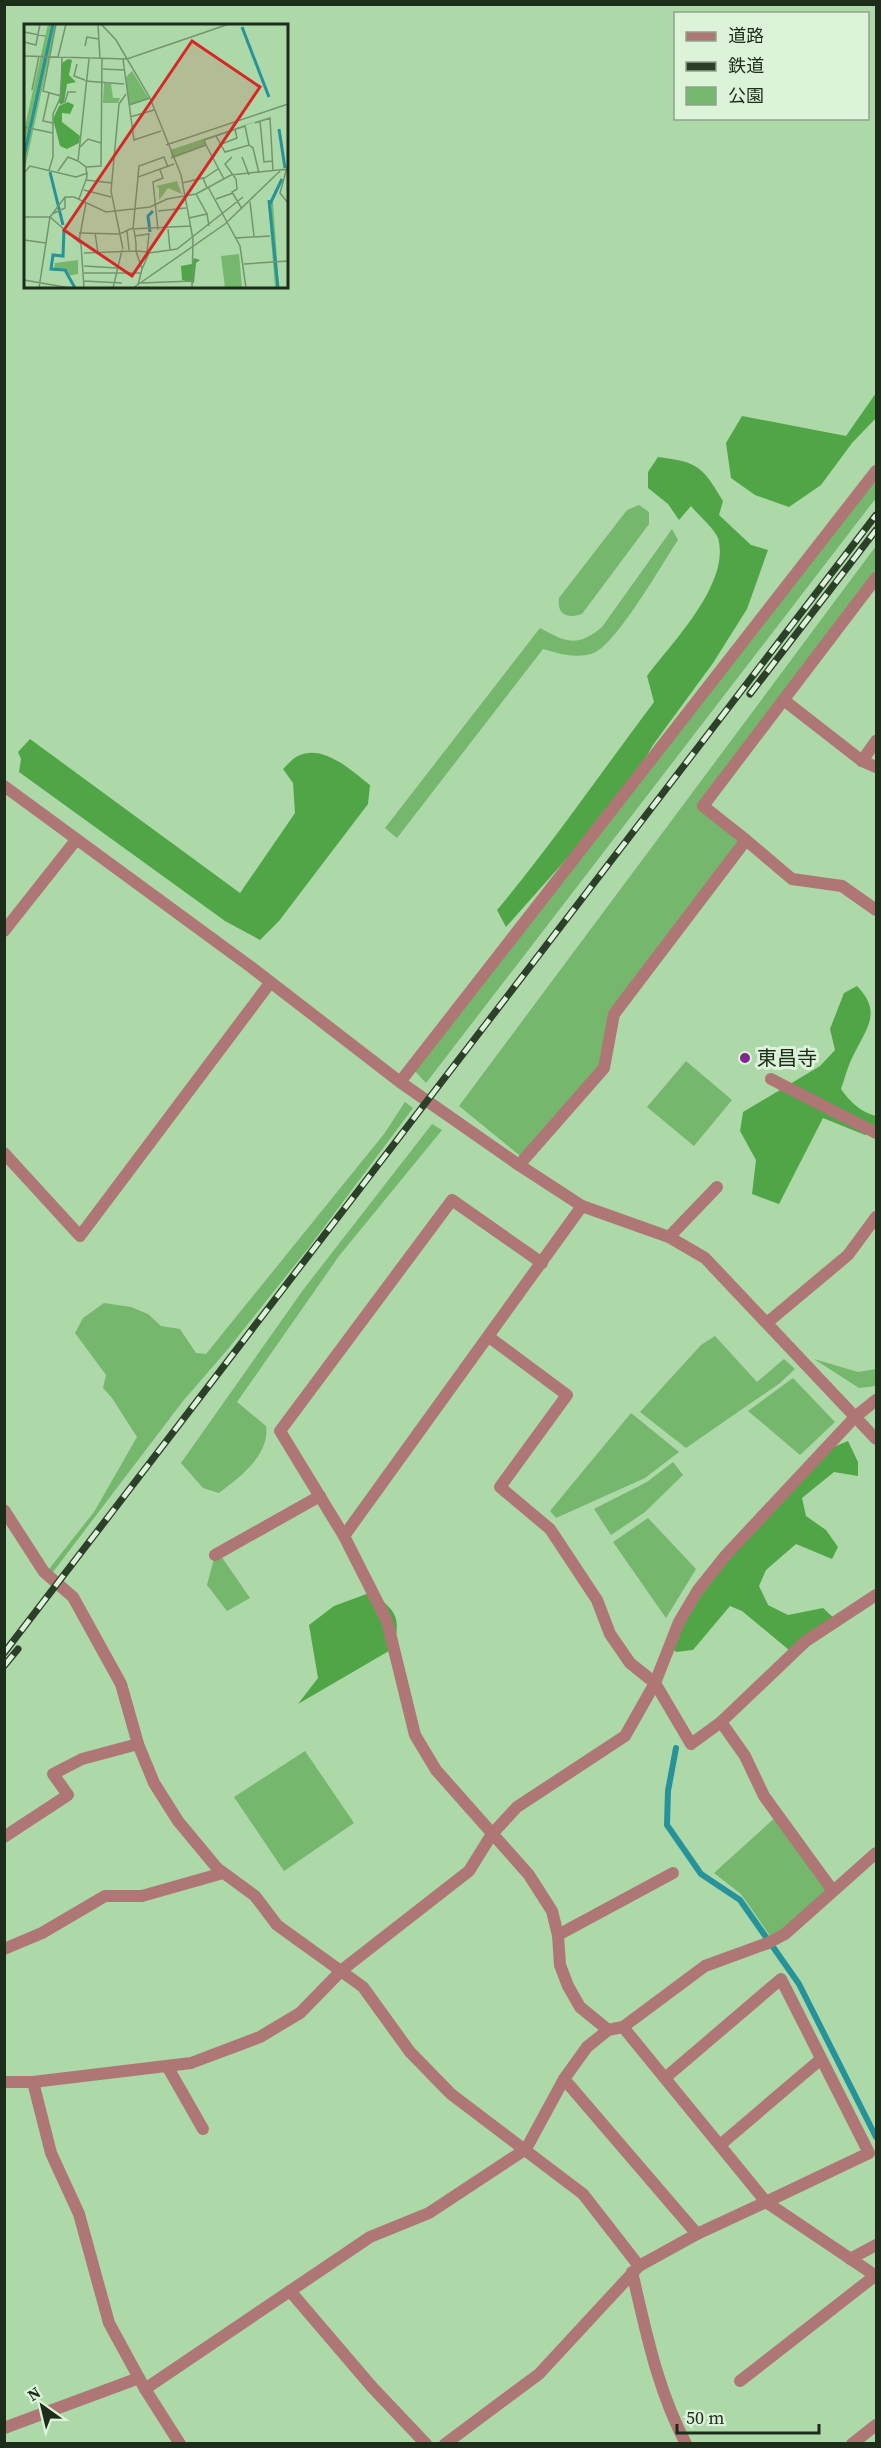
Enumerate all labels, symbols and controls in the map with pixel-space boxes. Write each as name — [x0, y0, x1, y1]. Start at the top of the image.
legend — [674, 12, 869, 120]
text: 道路 — [728, 23, 764, 48]
inset map — [24, 24, 288, 288]
text: 鉄道 — [728, 53, 764, 78]
text: 公園 — [728, 83, 764, 108]
place label: 東昌寺 — [757, 1044, 817, 1072]
marker: 東昌寺 — [738, 1051, 752, 1065]
north arrow — [12, 2376, 72, 2436]
text: N — [23, 2381, 45, 2406]
scale bar — [677, 2397, 820, 2435]
text: 50 m — [686, 2405, 724, 2430]

